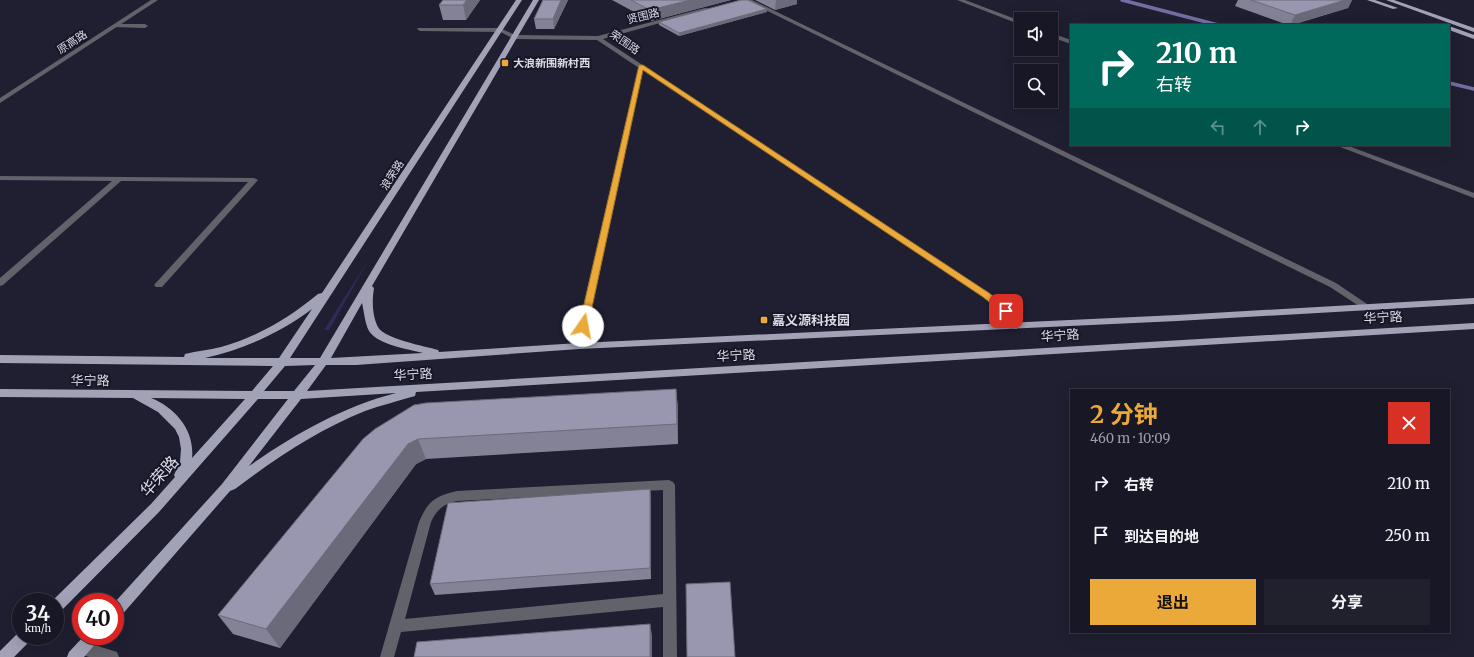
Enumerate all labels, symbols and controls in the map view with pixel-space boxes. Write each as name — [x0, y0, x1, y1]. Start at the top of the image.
street label: 贤围路 — [625, 5, 661, 27]
map controls — [1014, 12, 1058, 108]
button: sound — [1014, 12, 1058, 56]
street label: 原高路 — [54, 27, 90, 57]
street label: 荣围路 — [607, 27, 643, 57]
text: 210 m — [1156, 35, 1237, 71]
icon: right — [1090, 40, 1142, 92]
place label: 大浪新围新村西 — [513, 56, 590, 70]
marker: 大浪新围新村西 — [500, 58, 510, 68]
button: search — [1014, 64, 1058, 108]
text: 右转 — [1156, 73, 1192, 96]
icon: left — [1207, 116, 1229, 138]
icon: ahead — [1249, 116, 1271, 138]
icon: right — [1291, 116, 1313, 138]
street label: 浪荣路 — [377, 157, 407, 193]
pin — [989, 294, 1023, 328]
icon: arrive — [995, 300, 1017, 322]
position arrow — [562, 305, 604, 347]
street label: 华宁路 — [1363, 308, 1403, 327]
place label: 嘉义源科技园 — [772, 312, 850, 329]
marker: 嘉义源科技园 — [759, 315, 769, 325]
street label: 华宁路 — [1040, 326, 1080, 345]
street label: 华宁路 — [716, 346, 756, 365]
street label: 华宁路 — [393, 365, 433, 384]
street label: 华宁路 — [70, 372, 110, 389]
text: 2 分钟 — [1090, 399, 1158, 430]
button: close — [1388, 402, 1430, 444]
text: 460 m · 10:09 — [1090, 430, 1170, 447]
street label: 华荣路 — [136, 451, 182, 501]
icon: right — [1090, 472, 1112, 494]
text: 210 m — [1387, 474, 1430, 493]
text: 右转 — [1124, 475, 1154, 494]
icon: arrive — [1090, 524, 1112, 546]
text: 250 m — [1385, 526, 1430, 545]
text: 到达目的地 — [1124, 527, 1199, 546]
button: 退出 — [1090, 579, 1256, 625]
button: 分享 — [1264, 579, 1430, 625]
speed limit sign: 40 — [72, 593, 124, 645]
text: 34 — [26, 601, 50, 626]
text: km/h — [25, 622, 51, 635]

